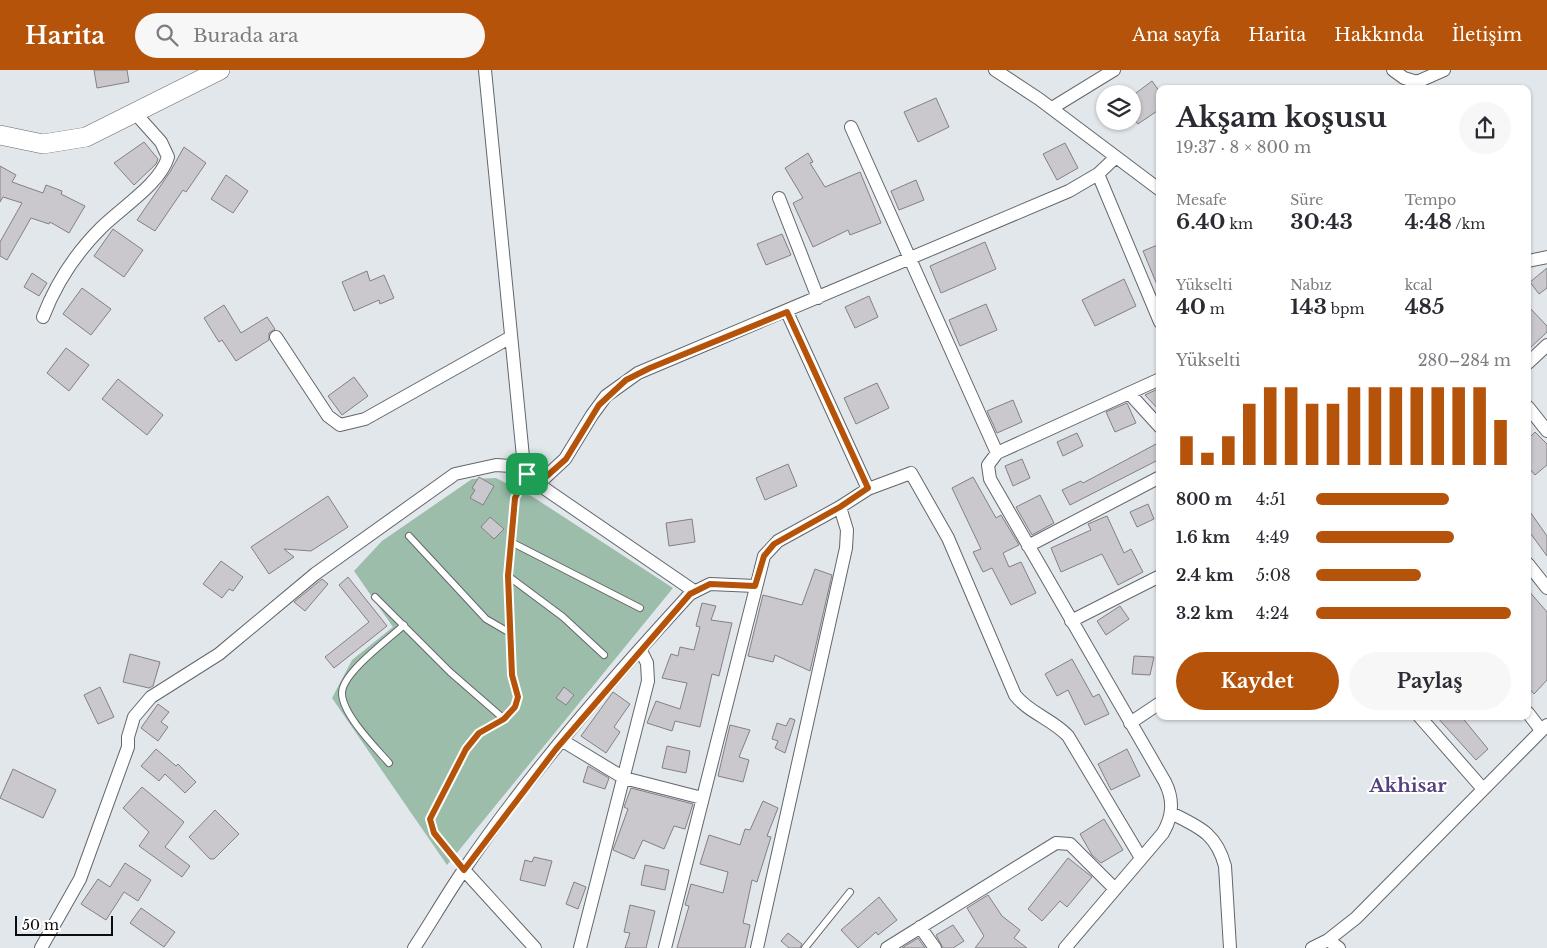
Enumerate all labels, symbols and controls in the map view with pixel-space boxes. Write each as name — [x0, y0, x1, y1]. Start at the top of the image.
search box — [135, 13, 485, 58]
text: Harita — [25, 21, 105, 50]
icon: search — [153, 21, 181, 49]
text: Burada ara — [193, 24, 299, 47]
text: Ana sayfa — [1132, 24, 1220, 46]
text: Harita — [1248, 24, 1306, 46]
text: Hakkında — [1334, 24, 1424, 46]
text: İletişim — [1452, 24, 1522, 46]
map controls — [1096, 85, 1141, 130]
button: layers — [1096, 85, 1141, 130]
text: Akşam koşusu — [1176, 100, 1387, 135]
button: share — [1459, 102, 1511, 154]
text: 19:37 · 8 × 800 m — [1176, 137, 1311, 157]
text: Mesafe — [1176, 191, 1227, 209]
text: Süre — [1290, 191, 1323, 209]
text: Tempo — [1405, 191, 1456, 209]
text: 6.40 — [1176, 209, 1225, 235]
text: 30:43 — [1290, 209, 1353, 235]
text: 4:48 — [1405, 209, 1452, 235]
text: km — [1225, 215, 1253, 233]
text: /km — [1452, 215, 1485, 233]
text: Yükselti — [1176, 276, 1232, 294]
text: Nabız — [1290, 276, 1332, 294]
text: kcal — [1405, 276, 1433, 294]
text: 40 — [1176, 294, 1206, 320]
text: 143 — [1290, 294, 1327, 320]
text: 485 — [1405, 294, 1444, 320]
text: m — [1206, 300, 1225, 318]
text: bpm — [1327, 300, 1365, 318]
text: Yükselti — [1176, 350, 1241, 370]
text: 280–284 m — [1418, 350, 1511, 370]
pin — [506, 453, 548, 495]
icon: arrive — [513, 460, 541, 488]
text: 800 m — [1176, 489, 1232, 509]
text: 4:51 — [1256, 489, 1286, 509]
text: 1.6 km — [1176, 527, 1230, 547]
text: 4:49 — [1256, 527, 1290, 547]
text: 2.4 km — [1176, 565, 1234, 585]
text: 5:08 — [1256, 565, 1291, 585]
text: 3.2 km — [1176, 603, 1233, 623]
text: 4:24 — [1256, 603, 1289, 623]
button: Kaydet — [1176, 652, 1339, 710]
button: Paylaş — [1349, 652, 1511, 710]
district label: Akhisar — [1368, 774, 1447, 797]
scale bar — [15, 913, 112, 936]
text: 50 m — [22, 916, 59, 934]

